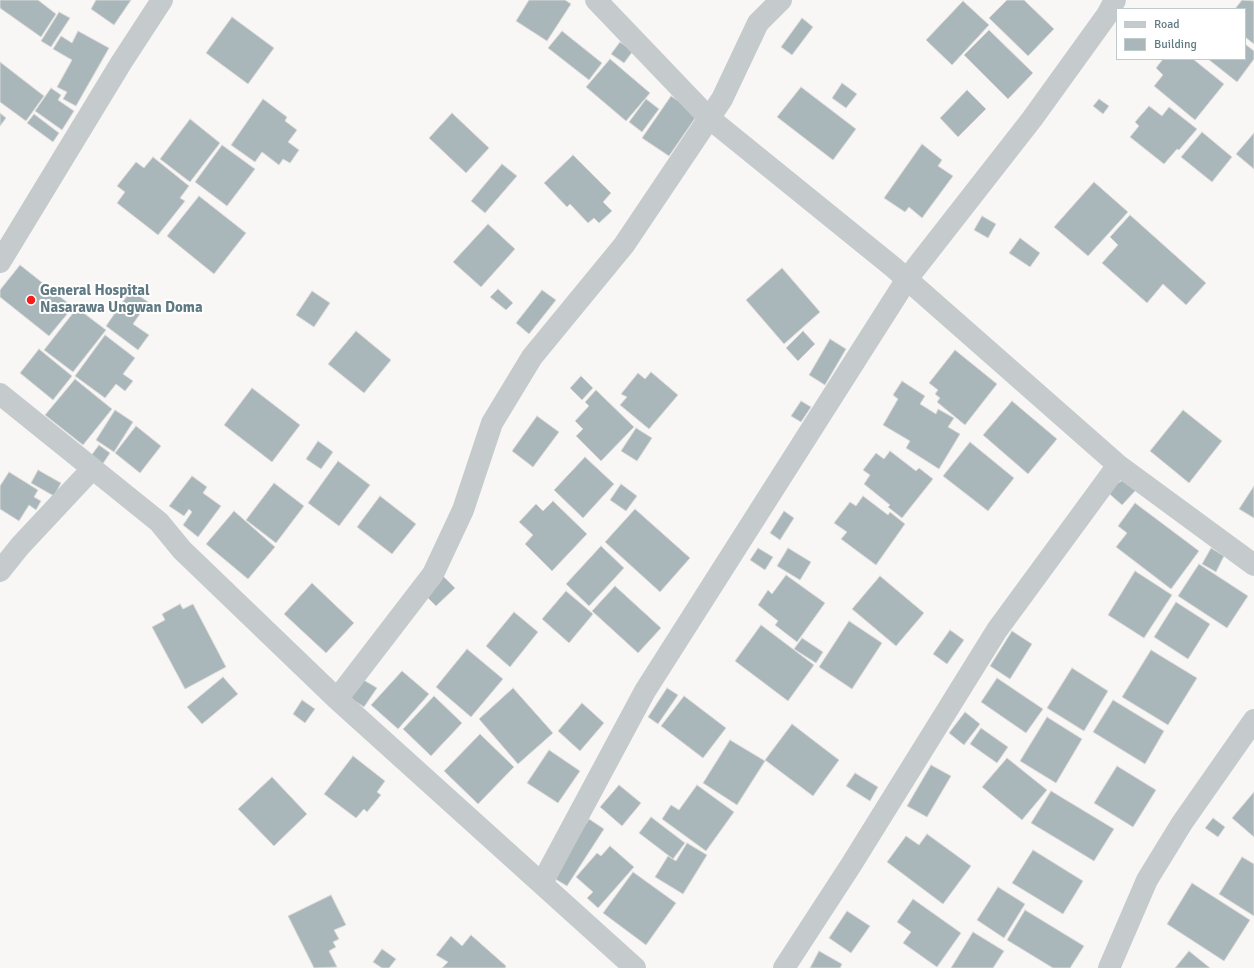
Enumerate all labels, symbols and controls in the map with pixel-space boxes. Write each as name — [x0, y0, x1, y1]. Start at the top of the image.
legend — [1116, 8, 1246, 60]
text: Road — [1154, 17, 1180, 32]
text: Building — [1154, 37, 1197, 52]
place label: General Hospital Nasarawa Ungwan Doma — [40, 282, 203, 317]
marker: General Hospital Nasarawa Ungwan Doma — [25, 294, 37, 306]

